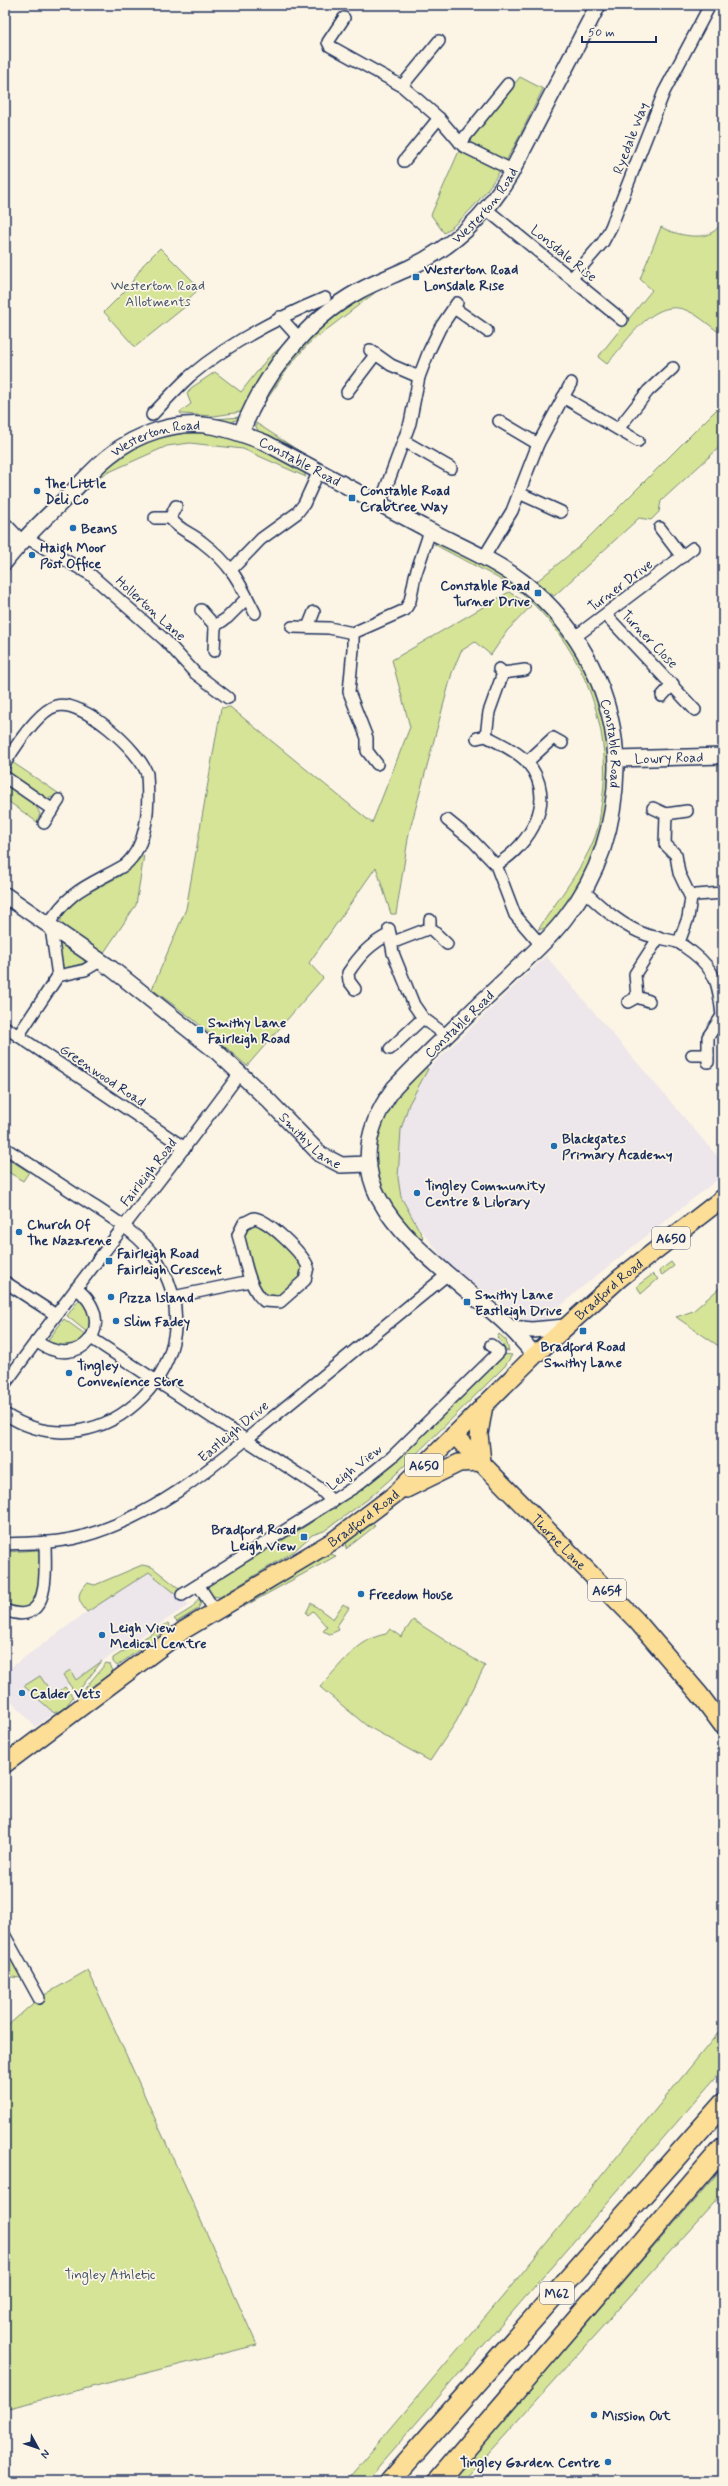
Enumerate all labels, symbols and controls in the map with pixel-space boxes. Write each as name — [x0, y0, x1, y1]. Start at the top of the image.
scale bar — [582, 18, 656, 44]
text: 50 m — [588, 25, 615, 41]
street label: Ryedale Way — [609, 100, 653, 177]
street label: Westerton Road — [448, 165, 522, 248]
street label: Lonsdale Rise — [526, 222, 600, 286]
place label: Westerton Road Lonsdale Rise — [423, 261, 518, 295]
marker: Westerton Road Lonsdale Rise — [411, 272, 421, 282]
park label: Westerton Road Allotments — [111, 277, 205, 311]
street label: Westerton Road — [108, 417, 200, 461]
street label: Constable Road — [256, 433, 343, 491]
place label: The Little Deli Co — [45, 475, 106, 509]
place label: Constable Road Crabtree Way — [360, 482, 450, 516]
marker: The Little Deli Co — [32, 486, 42, 496]
marker: Constable Road Crabtree Way — [347, 493, 357, 503]
place label: Beans — [81, 520, 117, 538]
marker: Beans — [68, 523, 78, 533]
place label: Haigh Moor Post Office — [40, 539, 107, 573]
marker: Haigh Moor Post Office — [27, 550, 37, 560]
street label: Turner Drive — [585, 556, 657, 616]
street label: Hollerton Lane — [111, 572, 189, 645]
place label: Constable Road Turner Drive — [440, 577, 530, 611]
marker: Constable Road Turner Drive — [533, 588, 543, 598]
street label: Turner Close — [617, 607, 681, 673]
street label: Constable Road — [595, 697, 624, 789]
street label: Lowry Road — [634, 749, 704, 768]
street label: Constable Road — [421, 987, 498, 1062]
place label: Smithy Lane Fairleigh Road — [208, 1014, 290, 1049]
marker: Smithy Lane Fairleigh Road — [195, 1025, 205, 1035]
street label: Greenwood Road — [56, 1040, 149, 1111]
street label: Smithy Lane — [275, 1109, 344, 1174]
place label: Blackgates Primary Academy — [562, 1130, 673, 1164]
street label: Fairleigh Road — [116, 1135, 181, 1210]
marker: Blackgates Primary Academy — [549, 1141, 559, 1151]
place label: Tingley Community Centre & Library — [425, 1177, 545, 1211]
marker: Tingley Community Centre & Library — [412, 1188, 422, 1198]
place label: Church Of The Nazarene — [27, 1216, 112, 1250]
marker: Church Of The Nazarene — [14, 1227, 24, 1237]
road number: A650 — [652, 1227, 690, 1249]
place label: Fairleigh Road Fairleigh Crescent — [117, 1245, 223, 1280]
street label: Bradford Road — [571, 1255, 647, 1325]
marker: Fairleigh Road Fairleigh Crescent — [104, 1256, 114, 1266]
place label: Smithy Lane Eastleigh Drive — [475, 1286, 562, 1321]
place label: Pizza Island — [119, 1289, 194, 1307]
marker: Pizza Island — [106, 1292, 116, 1302]
marker: Smithy Lane Eastleigh Drive — [462, 1297, 472, 1307]
place label: Slim Fadey — [124, 1313, 191, 1331]
marker: Slim Fadey — [111, 1316, 121, 1326]
marker: Bradford Road Smithy Lane — [578, 1326, 588, 1336]
place label: Bradford Road Smithy Lane — [541, 1338, 625, 1372]
place label: Tingley Convenience Store — [77, 1357, 184, 1391]
marker: Tingley Convenience Store — [64, 1368, 74, 1378]
street label: Eastleigh Drive — [195, 1397, 273, 1467]
street label: Leigh View — [323, 1440, 386, 1495]
road number: A650 — [405, 1454, 443, 1476]
street label: Bradford Road — [325, 1487, 404, 1552]
street label: Thorpe Lane — [527, 1511, 590, 1575]
place label: Bradford Road Leigh View — [211, 1521, 296, 1556]
marker: Bradford Road Leigh View — [299, 1532, 309, 1542]
road number: A654 — [588, 1579, 626, 1601]
place label: Freedom House — [369, 1586, 454, 1604]
marker: Freedom House — [356, 1589, 366, 1599]
place label: Leigh View Medical Centre — [110, 1619, 207, 1653]
marker: Leigh View Medical Centre — [97, 1630, 107, 1640]
place label: Calder Vets — [30, 1685, 101, 1703]
marker: Calder Vets — [17, 1688, 27, 1698]
park label: Tingley Athletic — [65, 2266, 156, 2285]
road number: M62 — [540, 2282, 574, 2304]
place label: Mission Out — [602, 2407, 671, 2425]
marker: Mission Out — [589, 2410, 599, 2420]
north arrow — [18, 2428, 58, 2468]
text: N — [37, 2446, 53, 2461]
place label: Tingley Garden Centre — [460, 2454, 600, 2474]
marker: Tingley Garden Centre — [603, 2457, 613, 2467]

